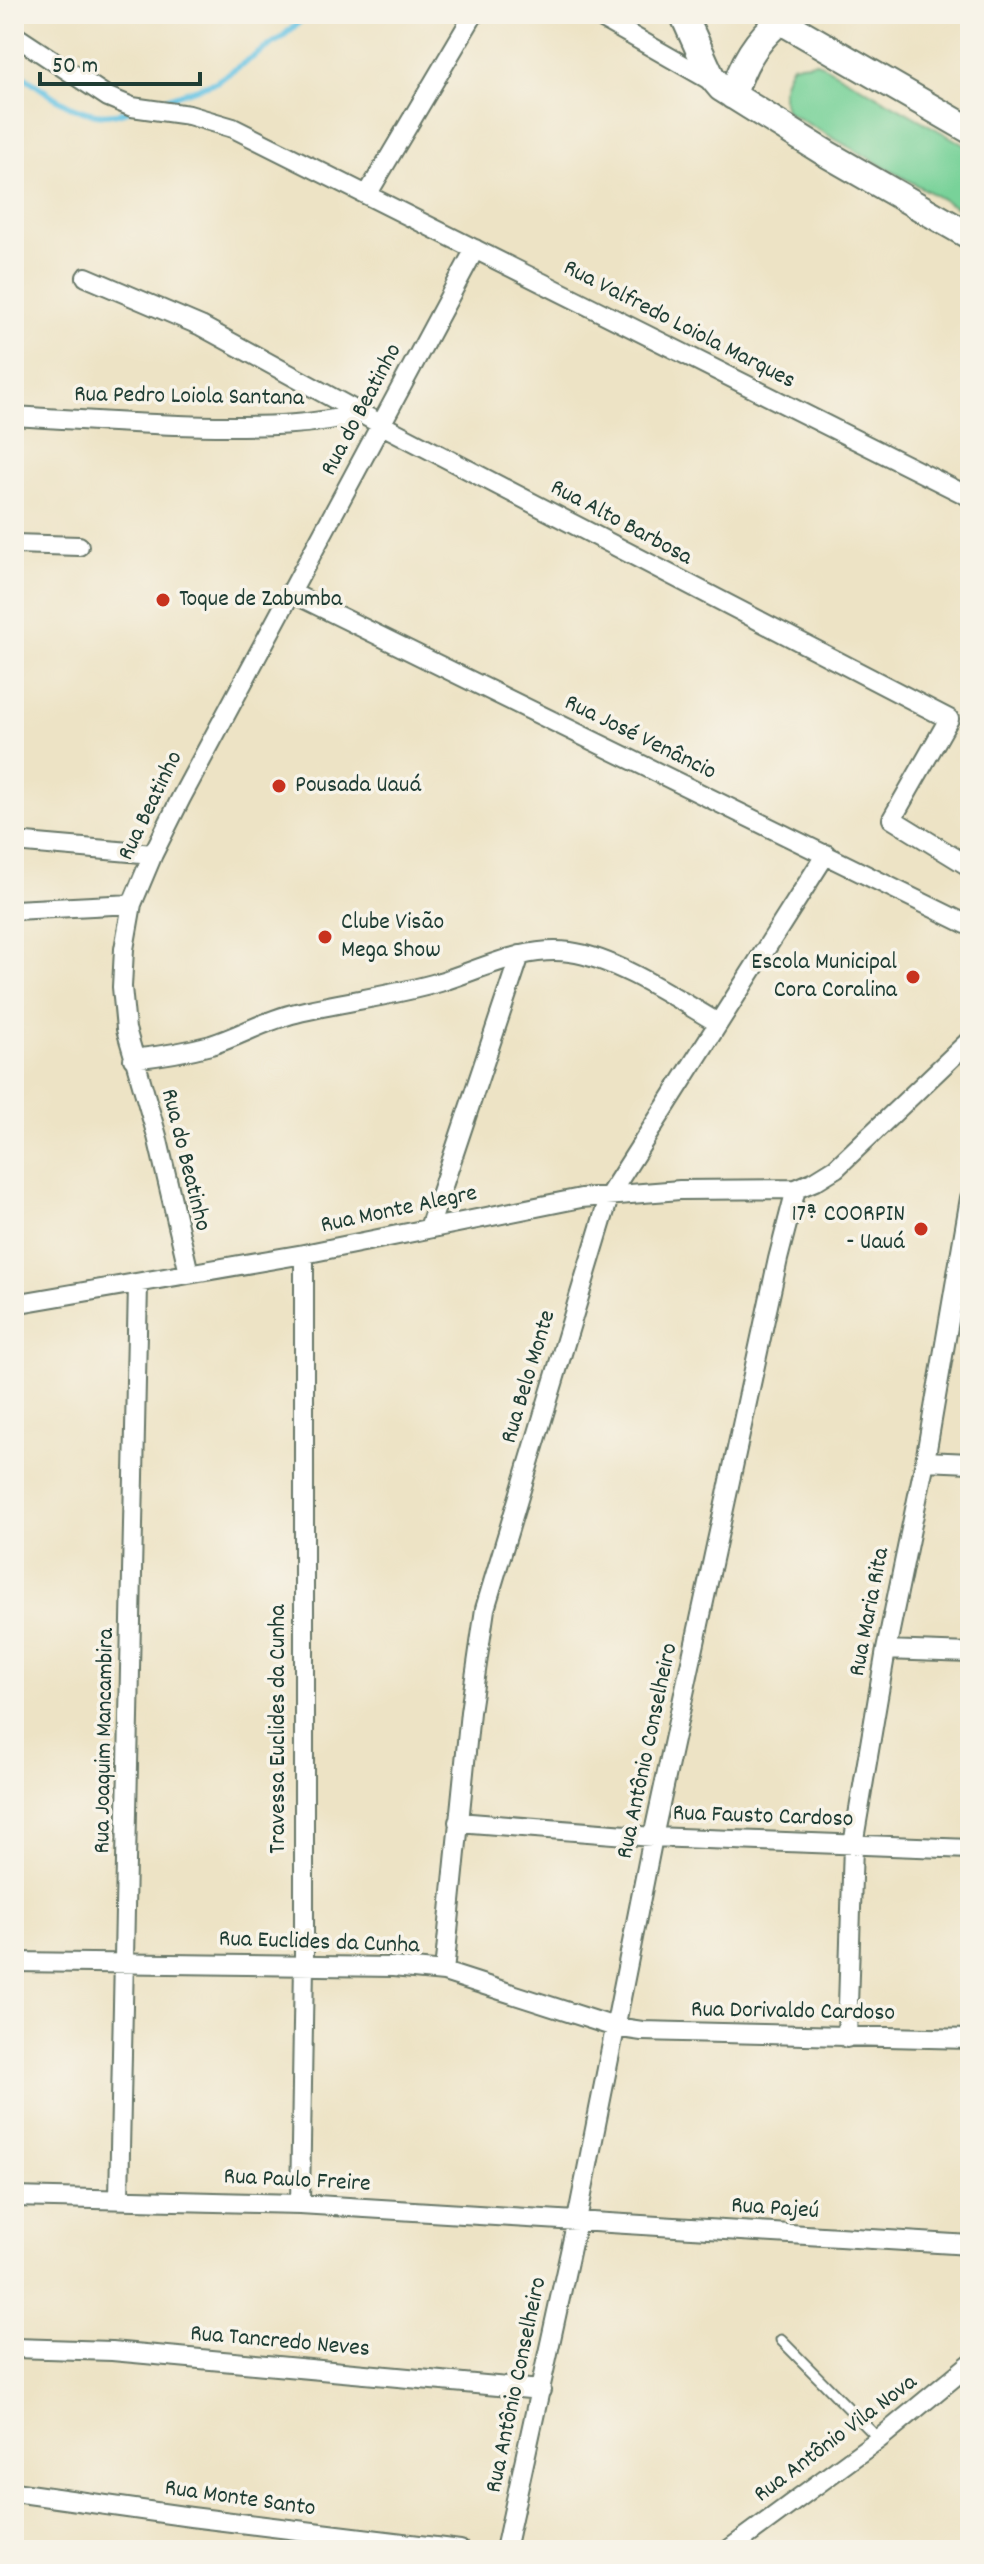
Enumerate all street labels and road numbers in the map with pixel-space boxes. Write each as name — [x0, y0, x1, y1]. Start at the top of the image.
street label: Rua Valfredo Loiola Marques — [557, 252, 801, 398]
street label: Rua do Beatinho — [313, 338, 411, 482]
street label: Rua Pedro Loiola Santana — [74, 378, 305, 416]
street label: Rua Alto Barbosa — [544, 471, 699, 575]
street label: Rua José Venâncio — [558, 687, 722, 789]
street label: Rua Beatinho — [110, 746, 192, 866]
street label: Rua do Beatinho — [151, 1085, 219, 1235]
street label: Rua Monte Alegre — [318, 1177, 480, 1243]
street label: Rua Belo Monte — [493, 1306, 565, 1448]
street label: Rua Maria Rita — [841, 1544, 899, 1679]
street label: Travessa Euclides da Cunha — [262, 1604, 296, 1854]
street label: Rua Joaquim Mancambira — [86, 1627, 124, 1854]
street label: Rua Antônio Conselheiro — [609, 1640, 687, 1862]
street label: Rua Fausto Cardoso — [672, 1797, 854, 1837]
street label: Rua Euclides da Cunha — [218, 1923, 421, 1964]
street label: Rua Dorivaldo Cardoso — [691, 1993, 895, 2031]
street label: Rua Paulo Freire — [223, 2160, 371, 2202]
street label: Rua Pajeú — [730, 2189, 820, 2229]
street label: Rua Antônio Conselheiro — [478, 2274, 556, 2496]
street label: Rua Tancredo Neves — [189, 2317, 371, 2367]
street label: Rua Antônio Vila Nova — [747, 2366, 925, 2512]
street label: Rua Monte Santo — [162, 2472, 318, 2526]

